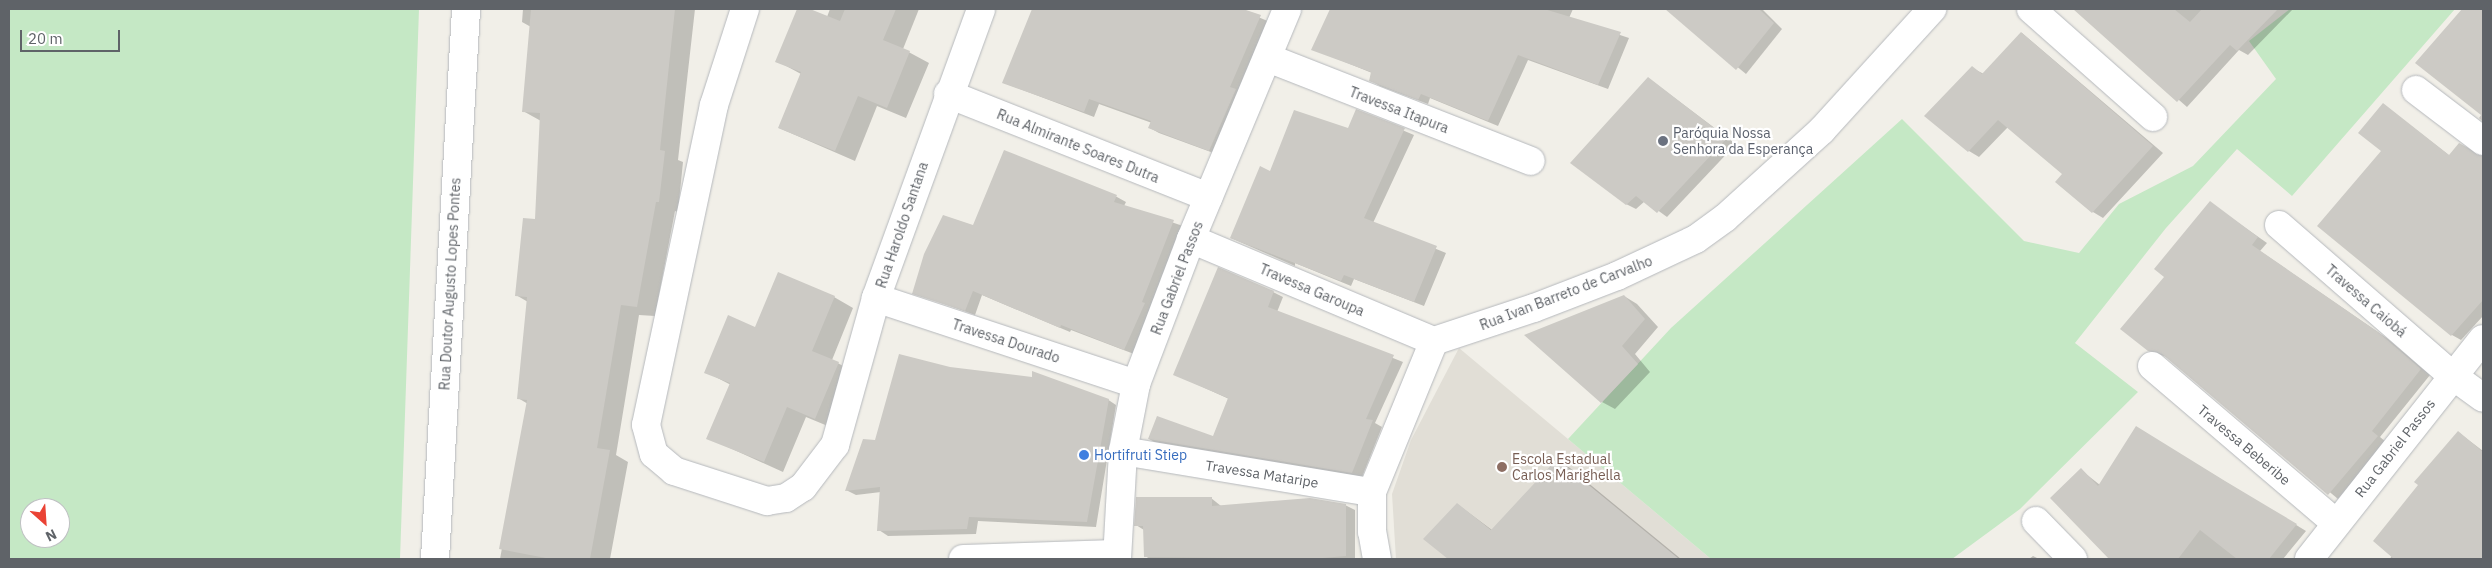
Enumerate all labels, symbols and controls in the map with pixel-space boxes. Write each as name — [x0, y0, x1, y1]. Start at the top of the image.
scale bar — [22, 20, 122, 52]
text: 20 m — [28, 29, 63, 48]
street label: Travessa Itapura — [1347, 83, 1451, 137]
street label: Rua Almirante Soares Dutra — [994, 106, 1162, 186]
place label: Paróquia Nossa Senhora da Esperança — [1673, 125, 1813, 158]
marker: Paróquia Nossa Senhora da Esperança — [1657, 135, 1669, 147]
street label: Rua Haroldo Santana — [873, 160, 931, 290]
street label: Rua Doutor Augusto Lopes Pontes — [436, 177, 464, 391]
street label: Rua Gabriel Passos — [1148, 219, 1206, 337]
street label: Rua Ivan Barreto de Carvalho — [1477, 252, 1655, 334]
street label: Travessa Garoupa — [1257, 260, 1367, 320]
street label: Travessa Caiobá — [2322, 261, 2410, 341]
street label: Travessa Dourado — [950, 316, 1062, 366]
street label: Rua Gabriel Passos — [2351, 395, 2439, 501]
street label: Travessa Beberibe — [2194, 401, 2294, 489]
place label: Hortifruti Stiep — [1094, 447, 1187, 463]
marker: Hortifruti Stiep — [1078, 449, 1090, 461]
place label: Escola Estadual Carlos Marighella — [1512, 451, 1621, 484]
street label: Travessa Mataripe — [1204, 457, 1320, 491]
marker: Escola Estadual Carlos Marighella — [1496, 461, 1508, 473]
north arrow — [20, 498, 70, 548]
text: N — [43, 525, 60, 546]

